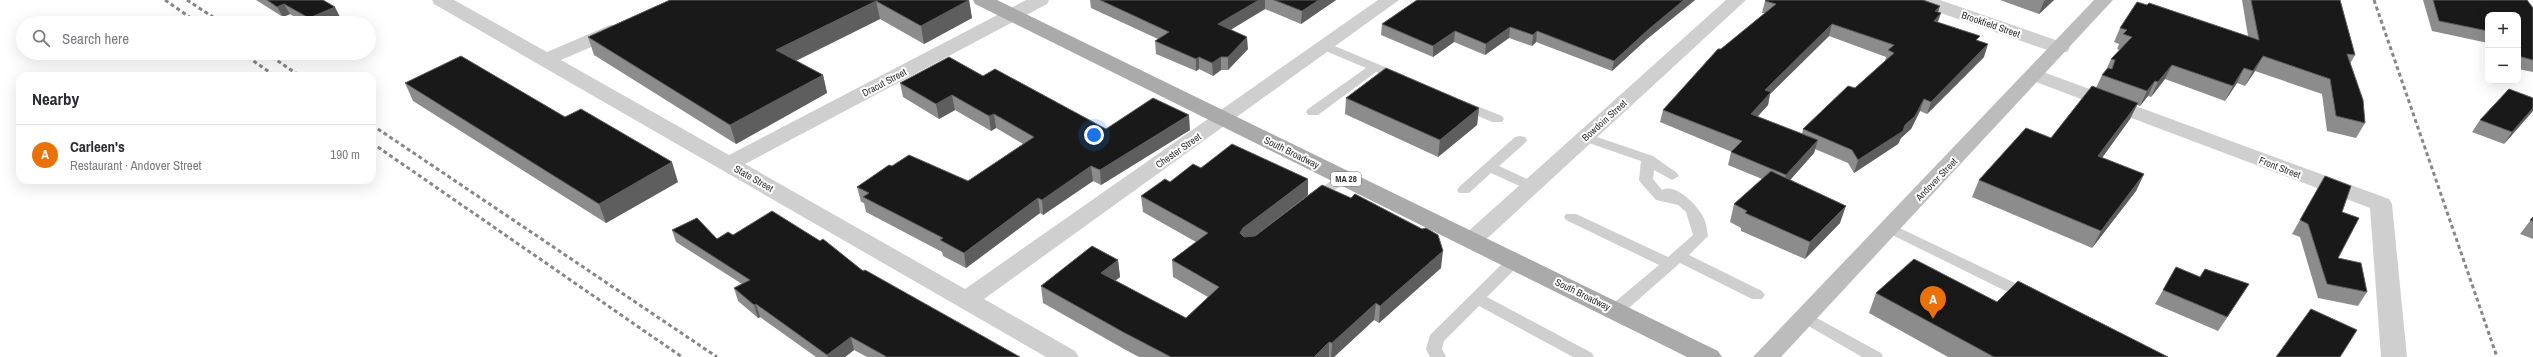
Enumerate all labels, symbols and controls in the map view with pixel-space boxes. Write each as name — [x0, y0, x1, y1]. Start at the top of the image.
street label: Brookfield Street — [1960, 8, 2023, 41]
map controls — [2485, 12, 2521, 84]
button: + — [2485, 12, 2521, 48]
search box — [16, 16, 376, 60]
icon: search — [30, 27, 52, 49]
text: Search here — [62, 28, 129, 49]
button: − — [2485, 48, 2521, 84]
street label: Dracut Street — [860, 65, 909, 100]
text: Nearby — [32, 87, 79, 110]
street label: Bowdoin Street — [1579, 96, 1630, 144]
your location — [1084, 125, 1104, 145]
street label: Chester Street — [1153, 130, 1204, 171]
street label: South Broadway — [1262, 133, 1322, 172]
text: Carleen's — [70, 136, 125, 157]
text: A — [41, 146, 49, 163]
text: 190 m — [330, 146, 360, 163]
street label: Front Street — [2257, 154, 2303, 182]
street label: Andover Street — [1912, 155, 1961, 204]
text: Restaurant · Andover Street — [70, 157, 202, 174]
street label: State Street — [732, 162, 776, 195]
road number: MA 28 — [1331, 172, 1361, 186]
street label: South Broadway — [1553, 275, 1613, 314]
pin: A — [1920, 286, 1946, 319]

